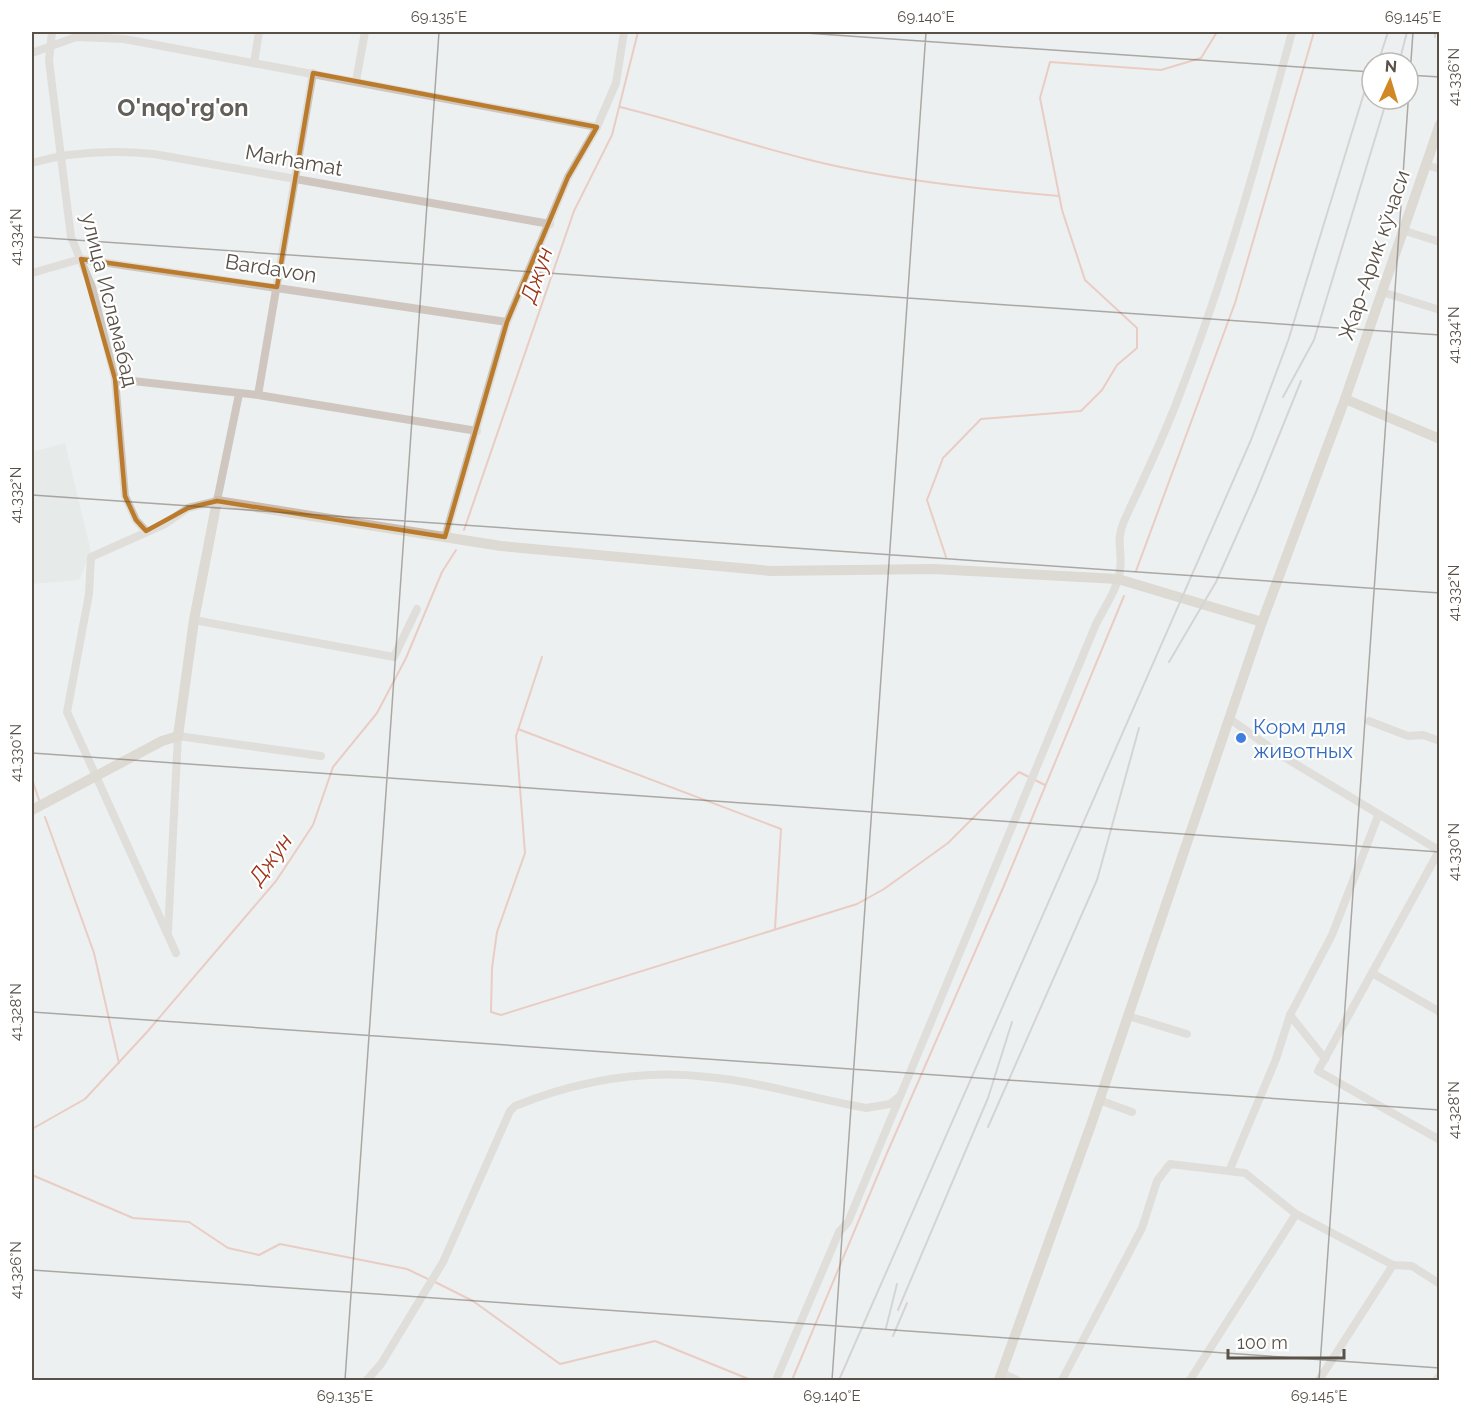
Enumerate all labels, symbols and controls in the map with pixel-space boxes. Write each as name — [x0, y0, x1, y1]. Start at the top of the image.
text: 69.135°E — [411, 8, 467, 26]
text: 69.140°E — [897, 8, 955, 26]
text: 69.145°E — [1385, 8, 1441, 26]
text: 41.336°N — [1445, 48, 1463, 106]
north arrow — [1360, 51, 1420, 111]
text: N — [1384, 57, 1398, 76]
district label: O'nqo'rg'on — [117, 93, 249, 122]
street label: Marhamat — [243, 139, 345, 181]
street label: Жар-Арик кўчаси — [1333, 167, 1415, 343]
text: 41.334°N — [7, 208, 25, 266]
street label: улица Исламабад — [76, 211, 144, 389]
water label: Джун — [514, 243, 558, 307]
street label: Bardavon — [223, 248, 319, 288]
text: 41.334°N — [1445, 306, 1463, 364]
text: 41.332°N — [7, 467, 25, 523]
text: 41.332°N — [1445, 565, 1463, 621]
place label: Корм для животных — [1253, 714, 1353, 763]
text: 41.330°N — [7, 724, 25, 782]
marker: Корм для животных — [1234, 731, 1248, 745]
text: 41.330°N — [1445, 823, 1463, 881]
water label: Джун — [242, 828, 297, 891]
text: 41.328°N — [7, 983, 25, 1041]
text: 41.328°N — [1445, 1081, 1463, 1139]
text: 41.326°N — [7, 1241, 25, 1299]
scale bar — [1228, 1322, 1344, 1360]
text: 100 m — [1237, 1332, 1288, 1353]
text: 69.135°E — [317, 1387, 373, 1405]
text: 69.140°E — [803, 1387, 861, 1405]
text: 69.145°E — [1291, 1387, 1347, 1405]

